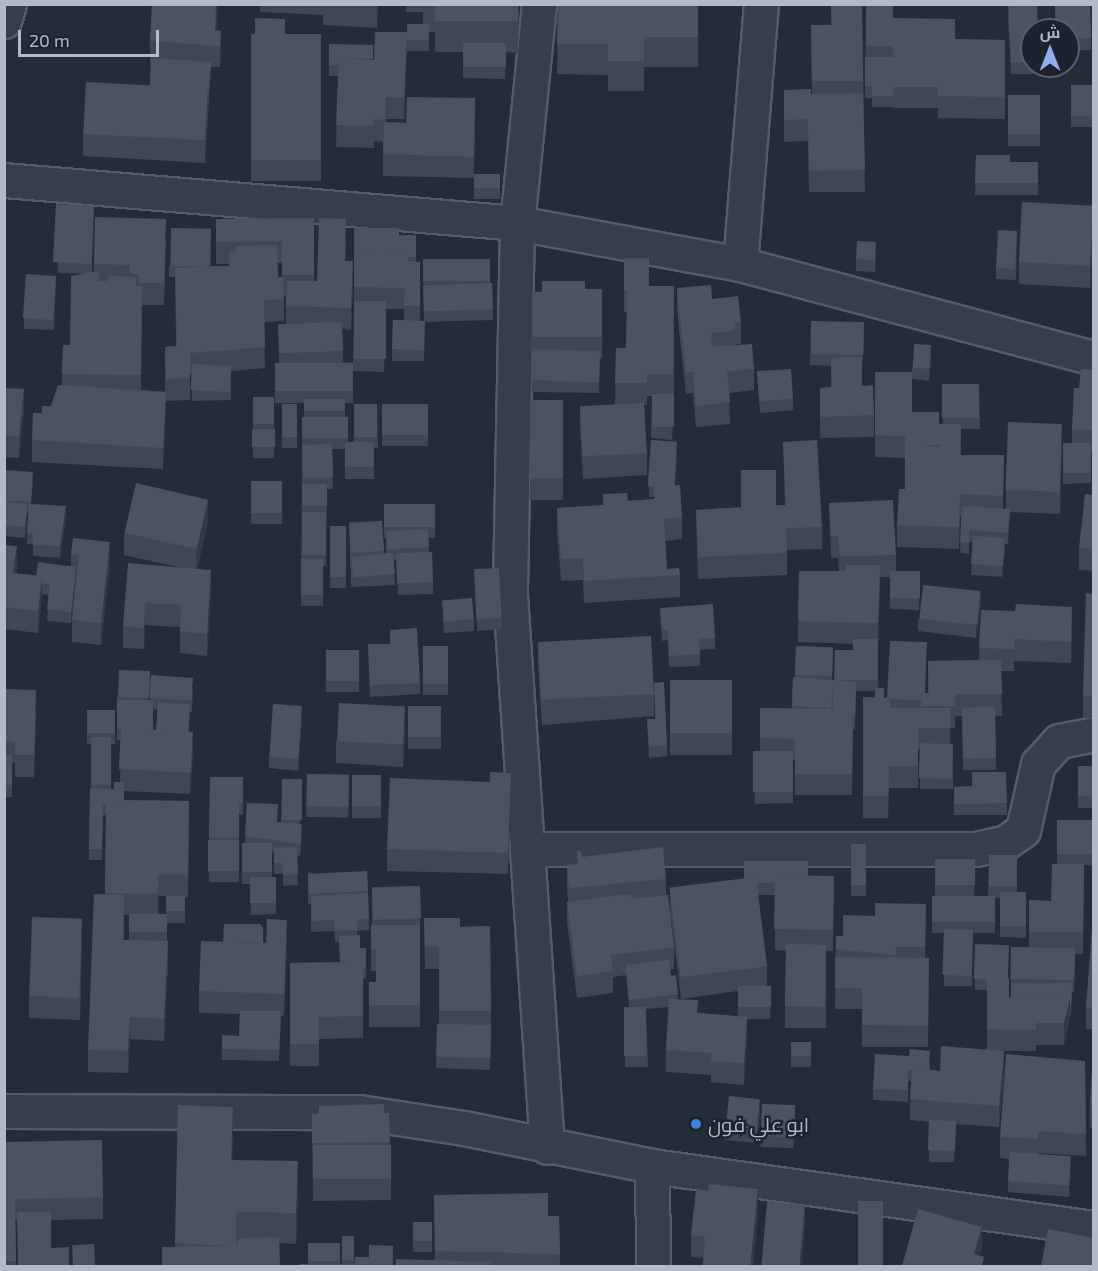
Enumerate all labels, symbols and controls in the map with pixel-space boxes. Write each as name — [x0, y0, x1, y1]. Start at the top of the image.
scale bar — [21, 18, 162, 56]
north arrow — [1020, 18, 1080, 78]
text: ش — [1040, 22, 1060, 41]
text: 20 m — [29, 29, 70, 51]
place label: ابو علي فون — [708, 1112, 809, 1136]
marker: ابو علي فون — [689, 1117, 703, 1131]

